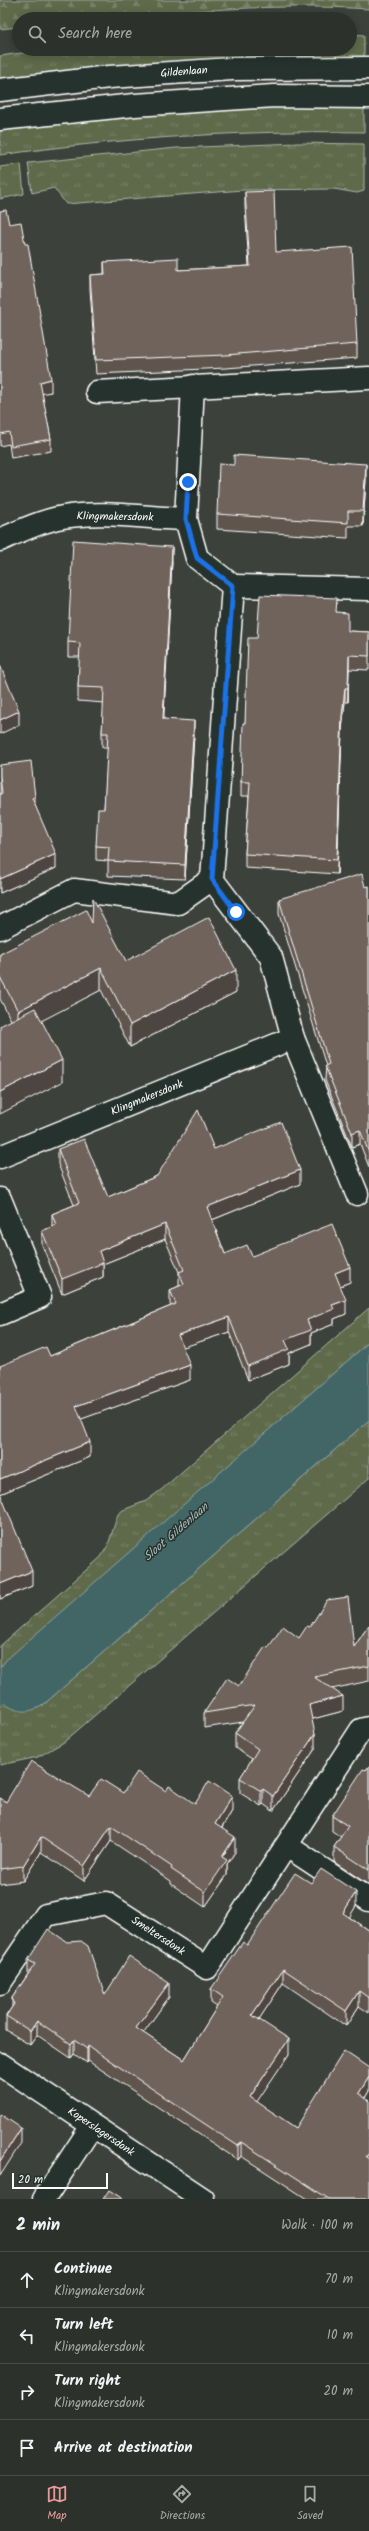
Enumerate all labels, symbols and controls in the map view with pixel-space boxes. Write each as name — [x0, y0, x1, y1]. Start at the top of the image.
search box — [12, 12, 357, 56]
text: Search here — [58, 22, 132, 46]
icon: search — [26, 23, 48, 45]
street label: Gildenlaan — [160, 61, 208, 83]
route end — [179, 473, 197, 491]
street label: Klingmakersdonk — [76, 507, 154, 527]
route start — [227, 903, 245, 921]
street label: Klingmakersdonk — [108, 1075, 187, 1121]
water label: Sloot Gildenlaan — [139, 1497, 214, 1566]
street label: Smeltersdonk — [127, 1912, 189, 1961]
street label: Koperslagersdonk — [64, 2103, 139, 2162]
scale bar — [12, 2171, 108, 2190]
text: 20 m — [18, 2171, 43, 2189]
text: 2 min — [16, 2212, 60, 2239]
text: Walk · 100 m — [281, 2215, 353, 2236]
text: Continue — [54, 2257, 112, 2281]
icon: ahead — [16, 2269, 38, 2291]
text: 70 m — [325, 2269, 353, 2290]
text: Klingmakersdonk — [54, 2281, 145, 2302]
text: Turn left — [54, 2313, 114, 2337]
icon: left — [16, 2325, 38, 2347]
text: 10 m — [327, 2325, 353, 2346]
text: Klingmakersdonk — [54, 2337, 145, 2358]
text: Turn right — [54, 2369, 121, 2393]
icon: right — [16, 2381, 38, 2403]
text: 20 m — [323, 2381, 353, 2402]
text: Klingmakersdonk — [54, 2393, 145, 2414]
text: Arrive at destination — [54, 2436, 193, 2460]
icon: arrive — [16, 2437, 38, 2459]
tab: Map — [46, 2483, 68, 2525]
tab: Directions — [160, 2483, 205, 2525]
tab: Saved — [297, 2483, 323, 2525]

